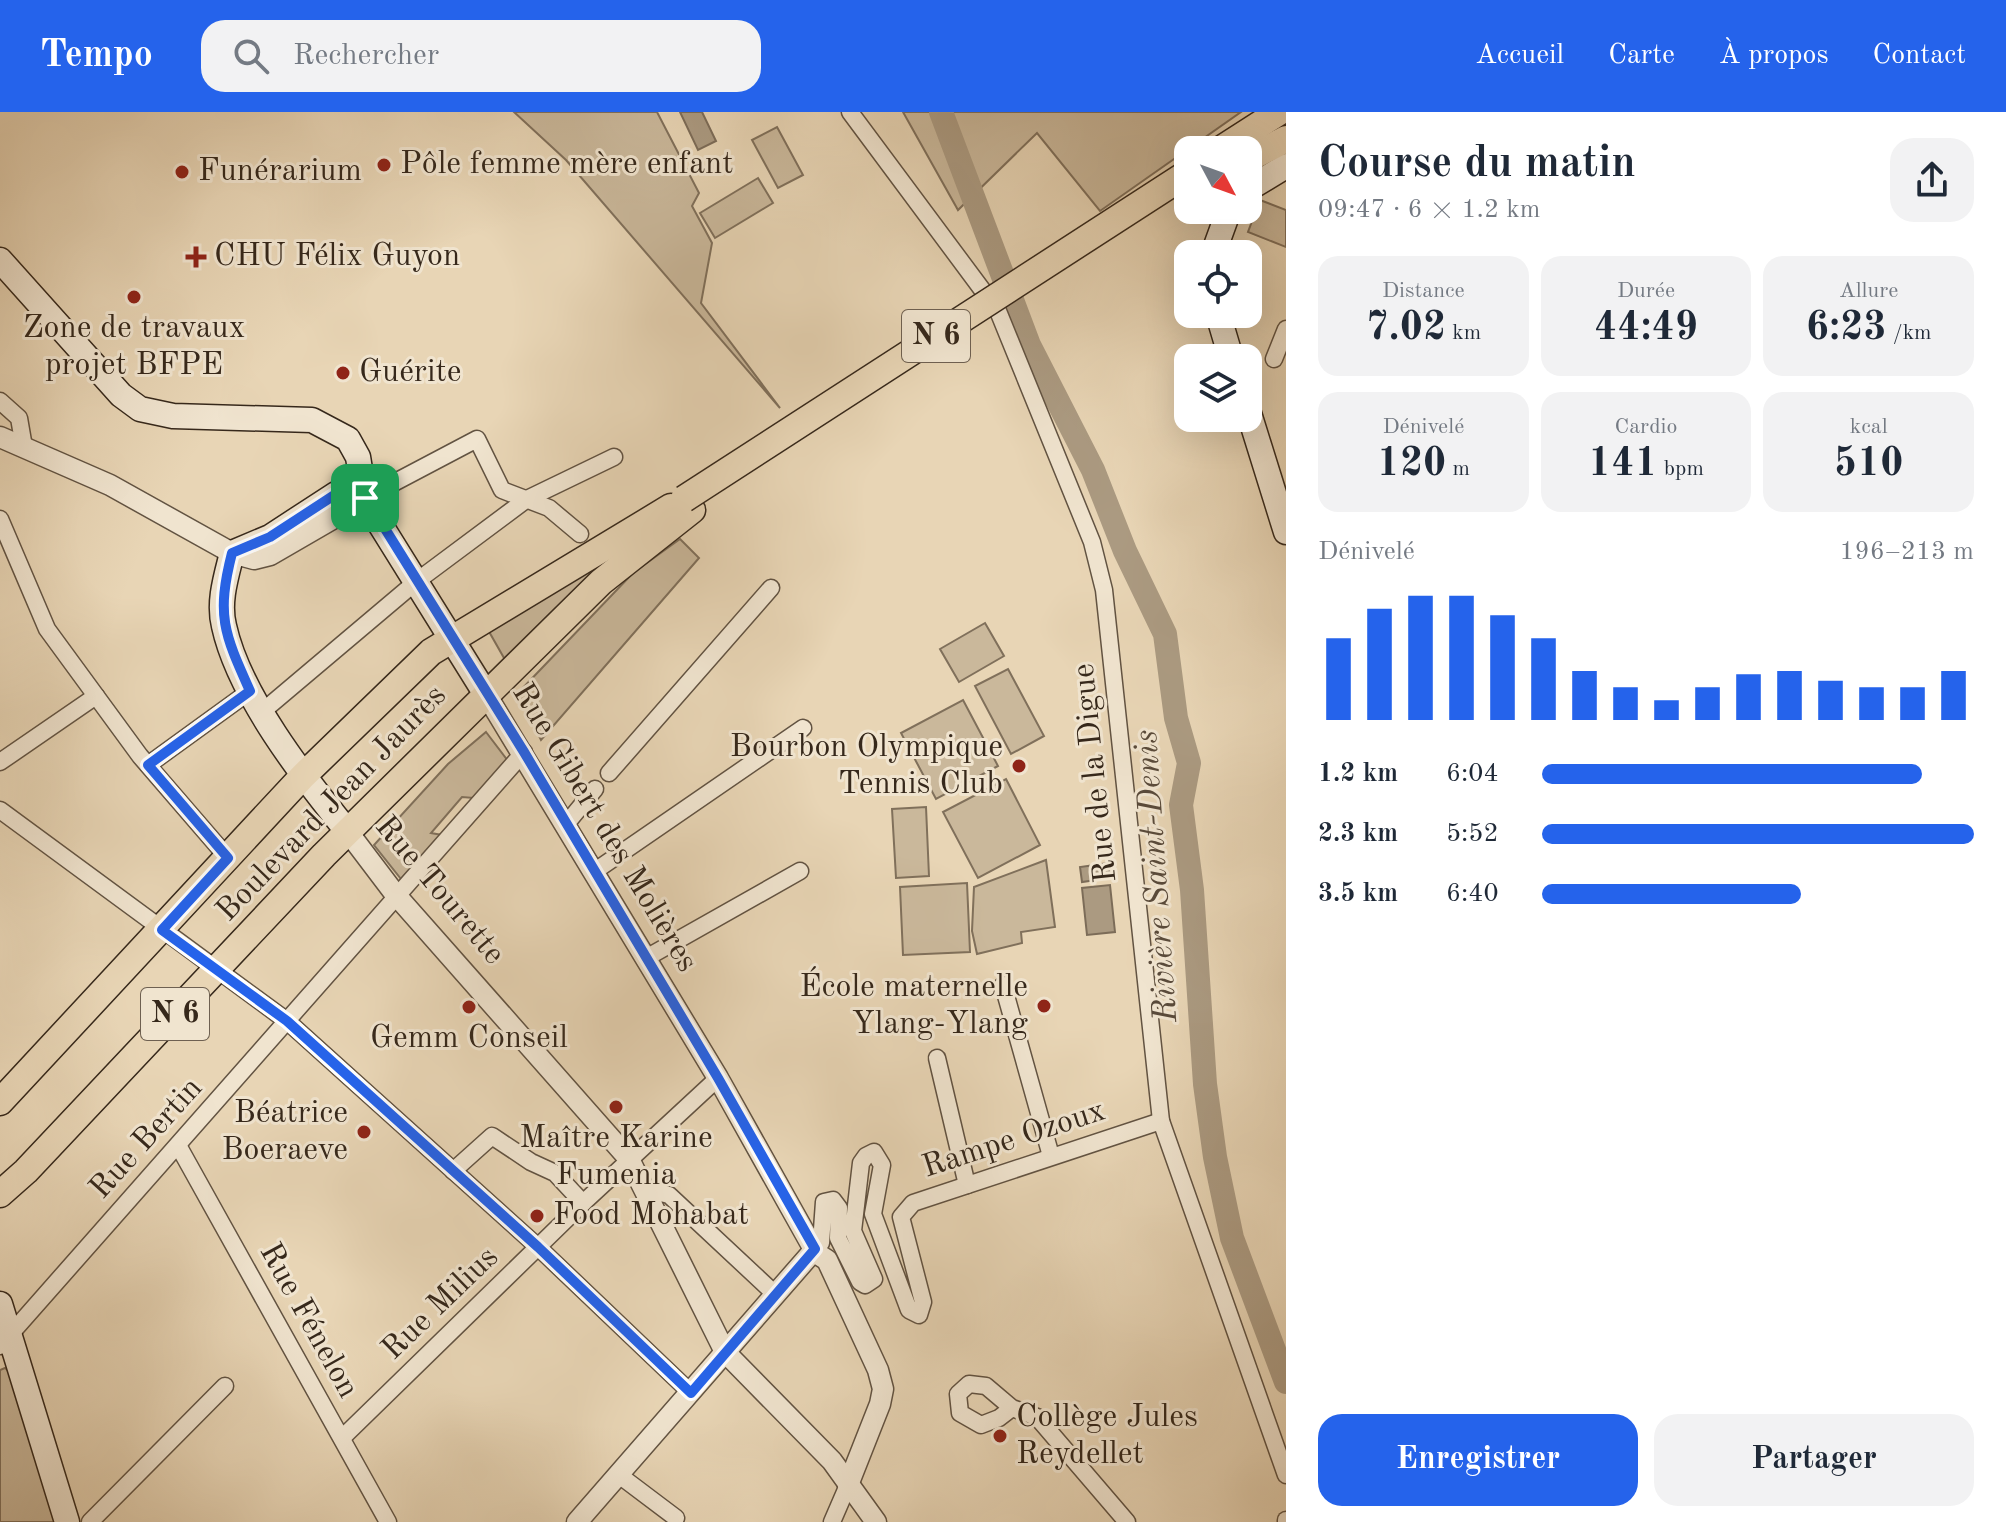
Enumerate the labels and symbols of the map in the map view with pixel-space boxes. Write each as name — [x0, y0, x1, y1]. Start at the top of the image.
north arrow — [1174, 136, 1262, 224]
place label: Pôle femme mère enfant — [400, 149, 734, 181]
place label: Funérarium — [198, 156, 362, 188]
marker: Pôle femme mère enfant — [375, 156, 393, 174]
marker: Funérarium — [173, 163, 191, 181]
place label: CHU Félix Guyon — [214, 241, 460, 273]
marker: CHU Félix Guyon — [185, 246, 207, 268]
marker: Zone de travaux projet BFPE — [125, 288, 143, 306]
road number: N 6 — [902, 310, 970, 362]
place label: Zone de travaux projet BFPE — [23, 313, 245, 382]
place label: Guérite — [359, 357, 462, 389]
marker: Guérite — [334, 364, 352, 382]
pin — [331, 464, 399, 532]
street label: Rue de la Digue — [1069, 662, 1123, 884]
street label: Rue Gibert des Molières — [505, 678, 703, 978]
street label: Boulevard Jean Jaurès — [211, 680, 453, 928]
water label: Rivière Saint-Denis — [1130, 728, 1184, 1025]
place label: Bourbon Olympique Tennis Club — [730, 732, 1003, 801]
marker: Bourbon Olympique Tennis Club — [1010, 757, 1028, 775]
street label: Rue Tourette — [368, 811, 510, 971]
place label: École maternelle Ylang-Ylang — [800, 966, 1028, 1041]
road number: N 6 — [141, 988, 209, 1040]
marker: École maternelle Ylang-Ylang — [1035, 997, 1053, 1015]
marker: Gemm Conseil — [460, 998, 478, 1016]
place label: Gemm Conseil — [370, 1023, 568, 1055]
street label: Rue Bertin — [85, 1072, 209, 1206]
street label: Rampe Ozoux — [918, 1095, 1110, 1185]
place label: Béatrice Boeraeve — [222, 1098, 348, 1167]
marker: Maître Karine Fumenia — [607, 1098, 625, 1116]
marker: Béatrice Boeraeve — [355, 1123, 373, 1141]
place label: Maître Karine Fumenia — [519, 1123, 713, 1192]
place label: Food Mohabat — [553, 1200, 749, 1232]
marker: Food Mohabat — [528, 1207, 546, 1225]
street label: Rue Fénelon — [252, 1238, 364, 1404]
street label: Rue Milius — [377, 1241, 505, 1367]
place label: Collège Jules Reydellet — [1016, 1402, 1198, 1471]
marker: Collège Jules Reydellet — [991, 1427, 1009, 1445]

